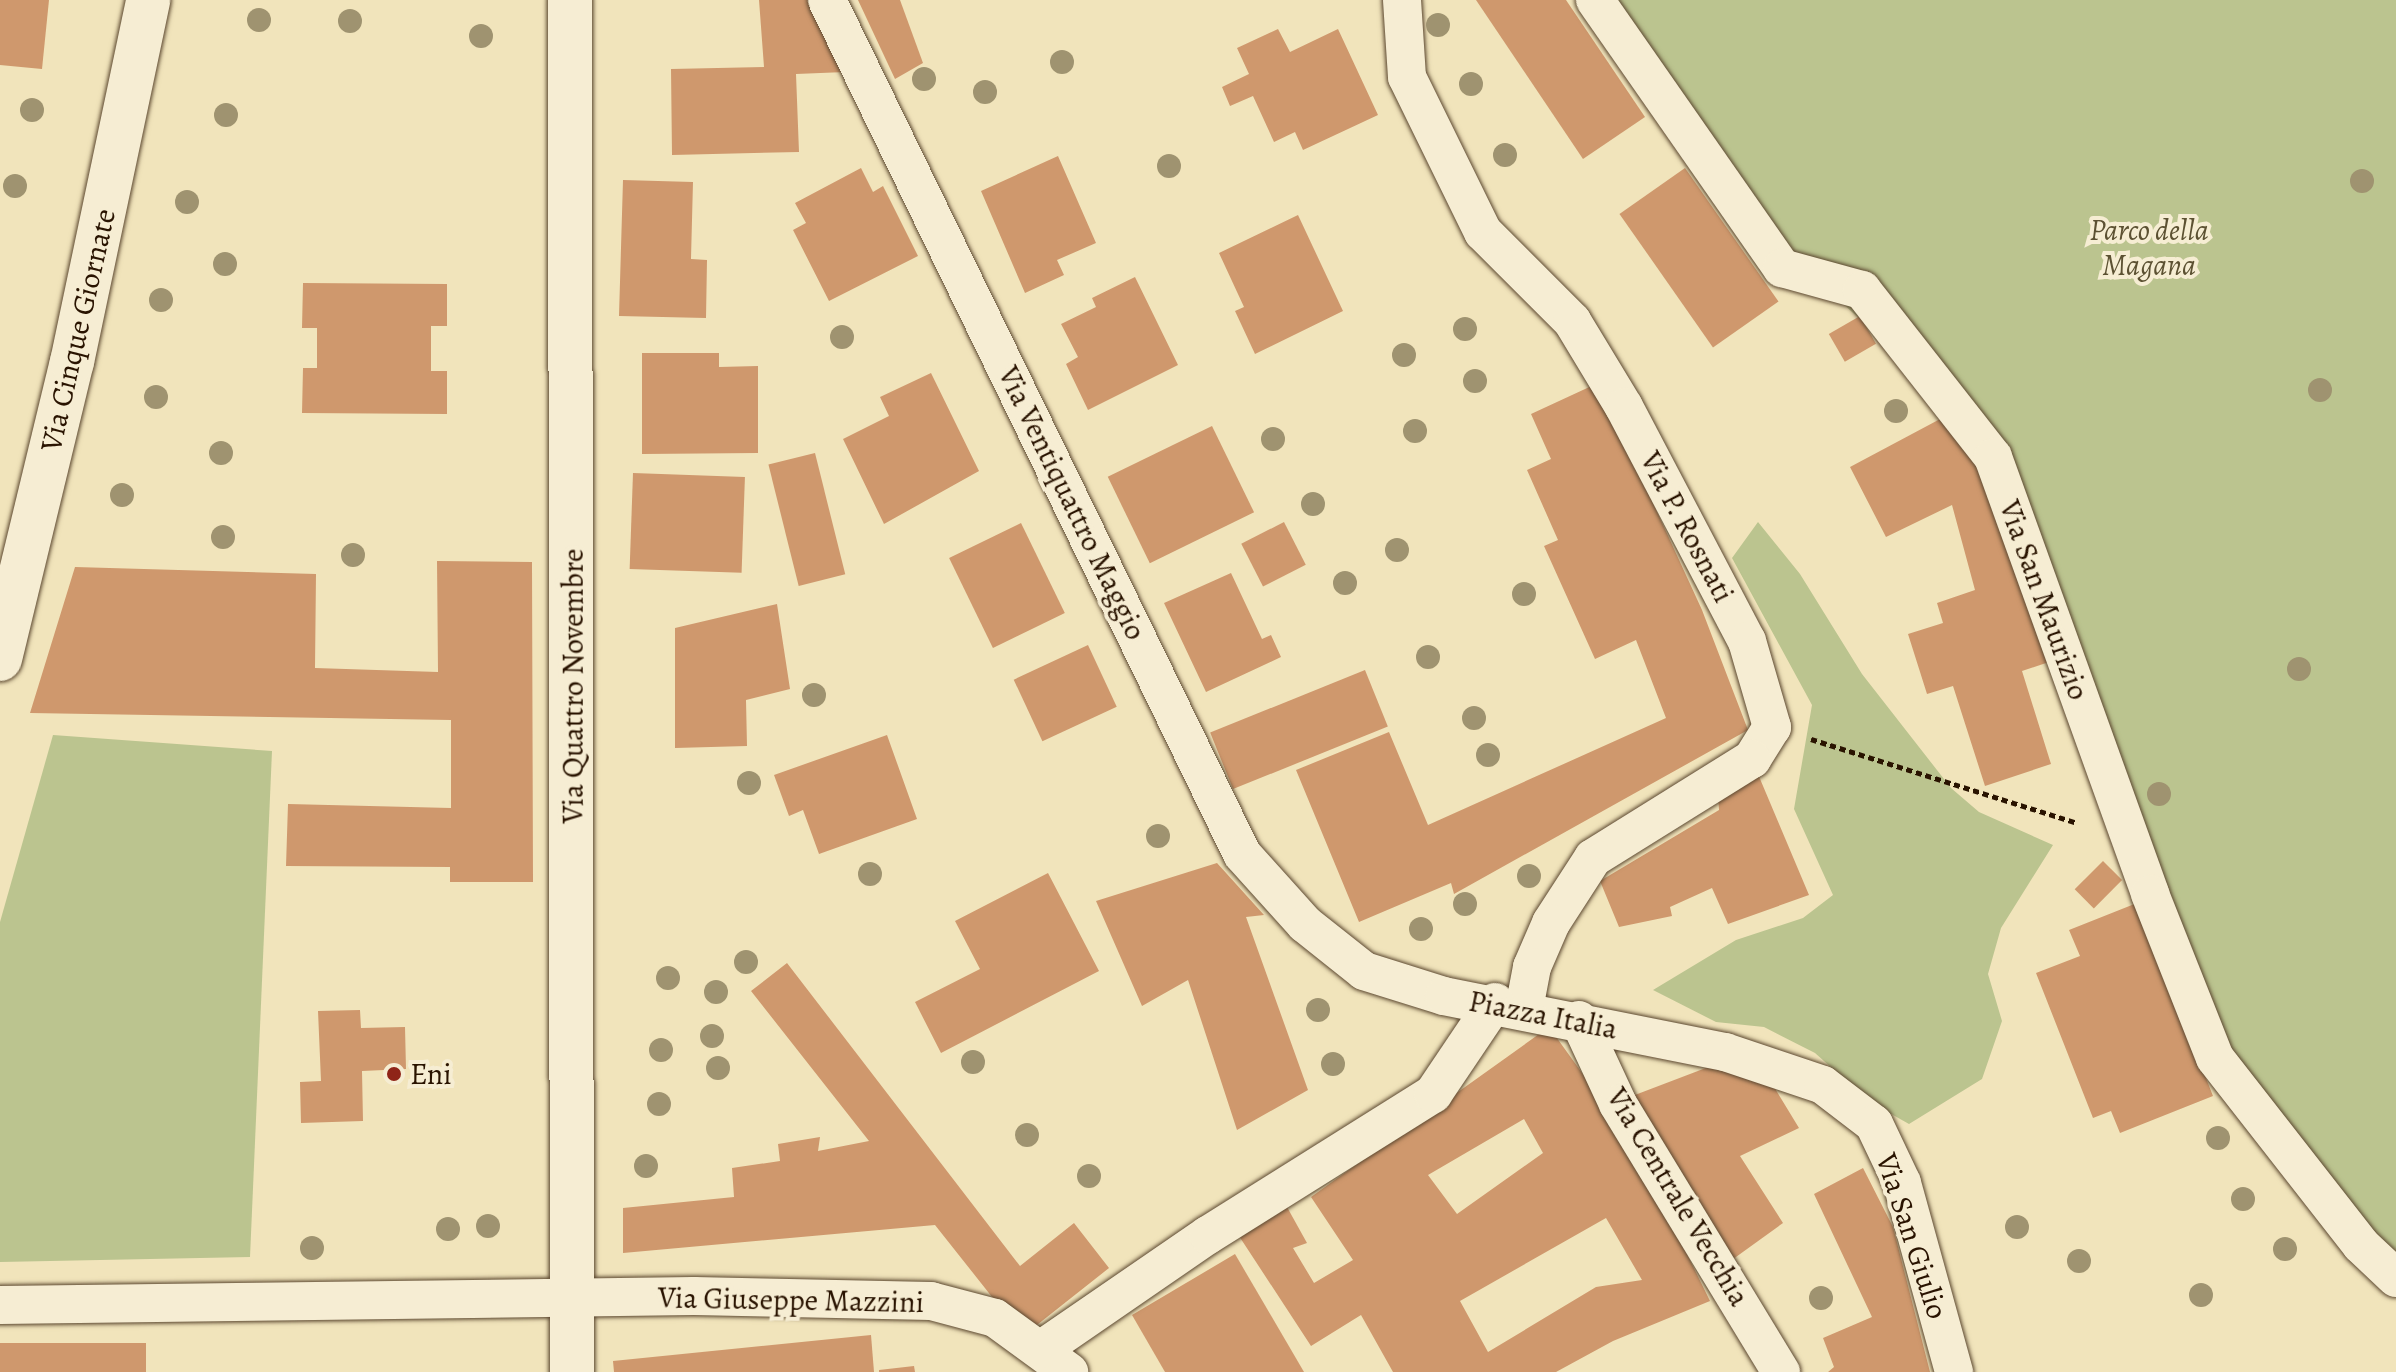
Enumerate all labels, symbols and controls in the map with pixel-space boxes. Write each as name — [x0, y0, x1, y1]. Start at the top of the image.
street label: Via Cinque Giornate — [33, 205, 123, 455]
park label: Parco della Magana — [2089, 212, 2209, 282]
street label: Via Ventiquattro Maggio — [990, 360, 1154, 646]
street label: Via P. Rosnati — [1632, 445, 1742, 609]
street label: Via San Maurizio — [1991, 495, 2097, 705]
street label: Via Quattro Novembre — [555, 548, 591, 824]
street label: Piazza Italia — [1466, 983, 1620, 1047]
place label: Eni — [410, 1056, 452, 1092]
marker: Eni — [385, 1065, 403, 1083]
street label: Via Centrale Vecchia — [1599, 1081, 1757, 1313]
street label: Via San Giulio — [1868, 1149, 1956, 1323]
street label: Via Giuseppe Mazzini — [658, 1280, 924, 1320]

